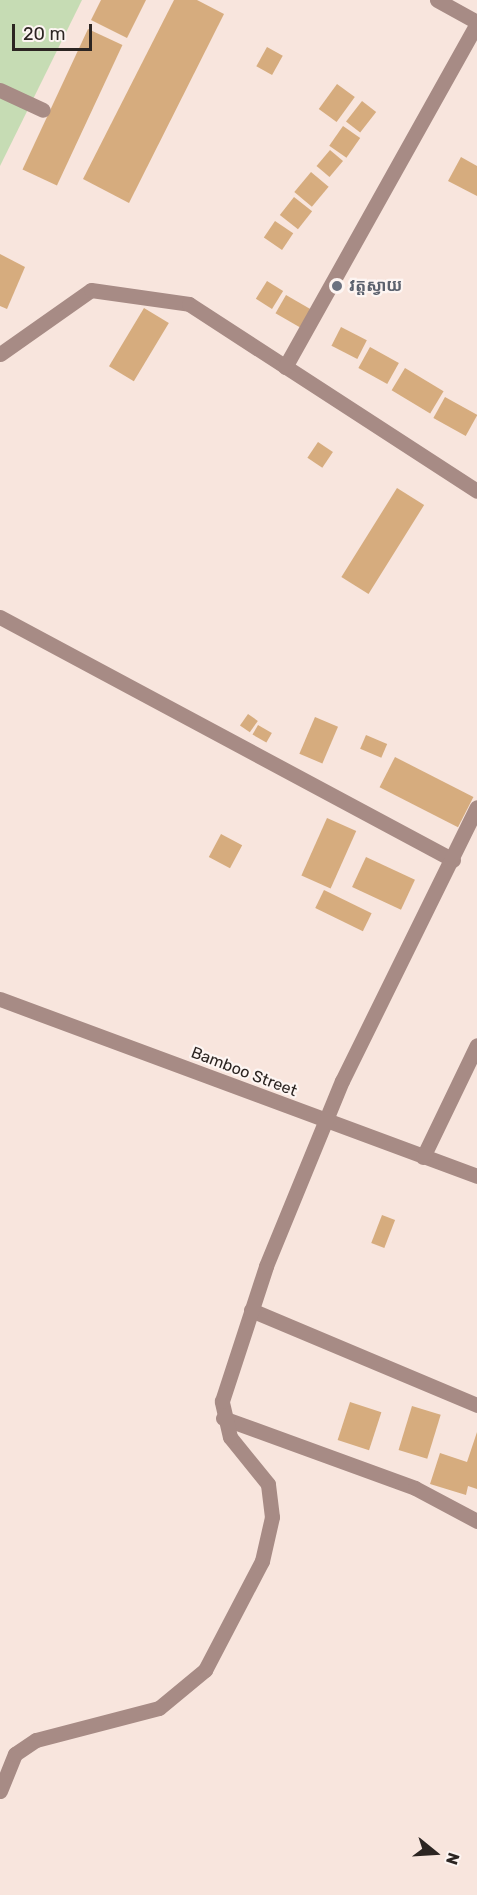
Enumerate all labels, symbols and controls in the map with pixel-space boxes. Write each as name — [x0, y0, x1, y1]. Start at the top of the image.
scale bar — [15, 12, 94, 50]
text: 20 m — [23, 23, 65, 45]
place label: វត្តស្វាយ — [349, 276, 402, 296]
marker: វត្តស្វាយ — [330, 279, 344, 293]
street label: Bamboo Street — [188, 1043, 300, 1101]
north arrow — [405, 1823, 465, 1883]
text: N — [442, 1850, 463, 1867]

